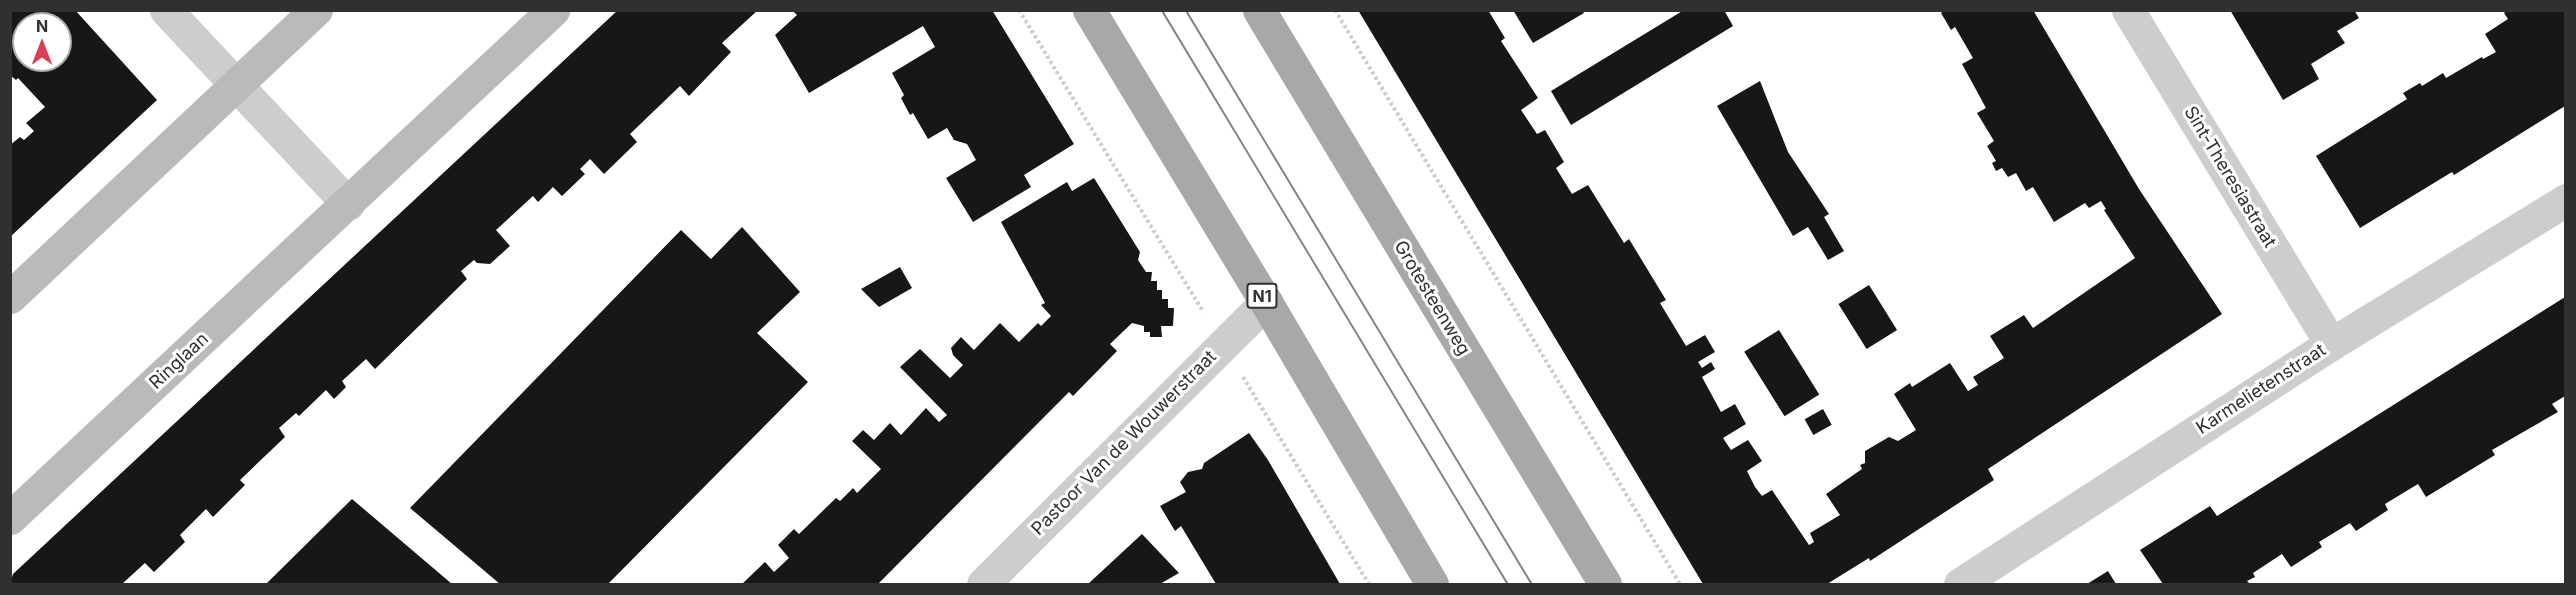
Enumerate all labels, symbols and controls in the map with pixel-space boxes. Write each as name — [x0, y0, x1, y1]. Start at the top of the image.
north arrow — [12, 12, 72, 72]
text: N — [36, 16, 48, 36]
street label: Sint-Theresiastraat — [2179, 102, 2281, 252]
street label: Grotesteenweg — [1389, 237, 1475, 359]
road number: N1 — [1246, 283, 1278, 309]
street label: Ringlaan — [145, 328, 213, 394]
street label: Karmelietenstraat — [2192, 339, 2330, 439]
street label: Pastoor Van de Wouwerstraat — [1027, 346, 1221, 540]

